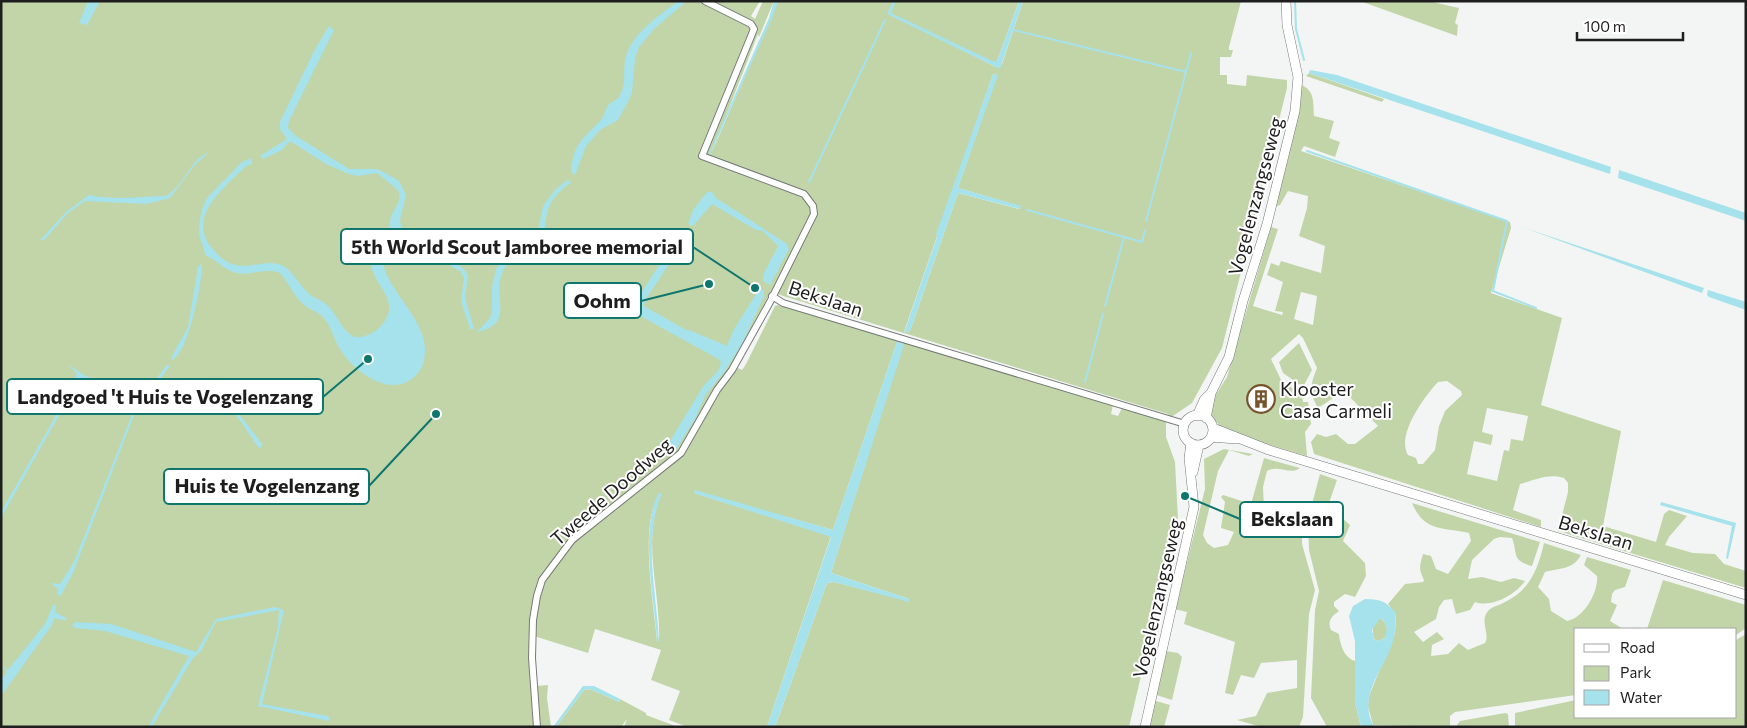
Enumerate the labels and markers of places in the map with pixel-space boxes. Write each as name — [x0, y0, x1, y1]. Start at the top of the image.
callout: 5th World Scout Jamboree memorial — [341, 229, 693, 264]
callout: Oohm — [564, 283, 641, 318]
place label: Klooster Casa Carmeli — [1280, 377, 1392, 422]
callout: Landgoed 't Huis te Vogelenzang — [7, 379, 323, 414]
building icon: Klooster Casa Carmeli — [1246, 384, 1276, 414]
callout: Huis te Vogelenzang — [164, 469, 369, 504]
callout: Bekslaan — [1240, 502, 1343, 537]

